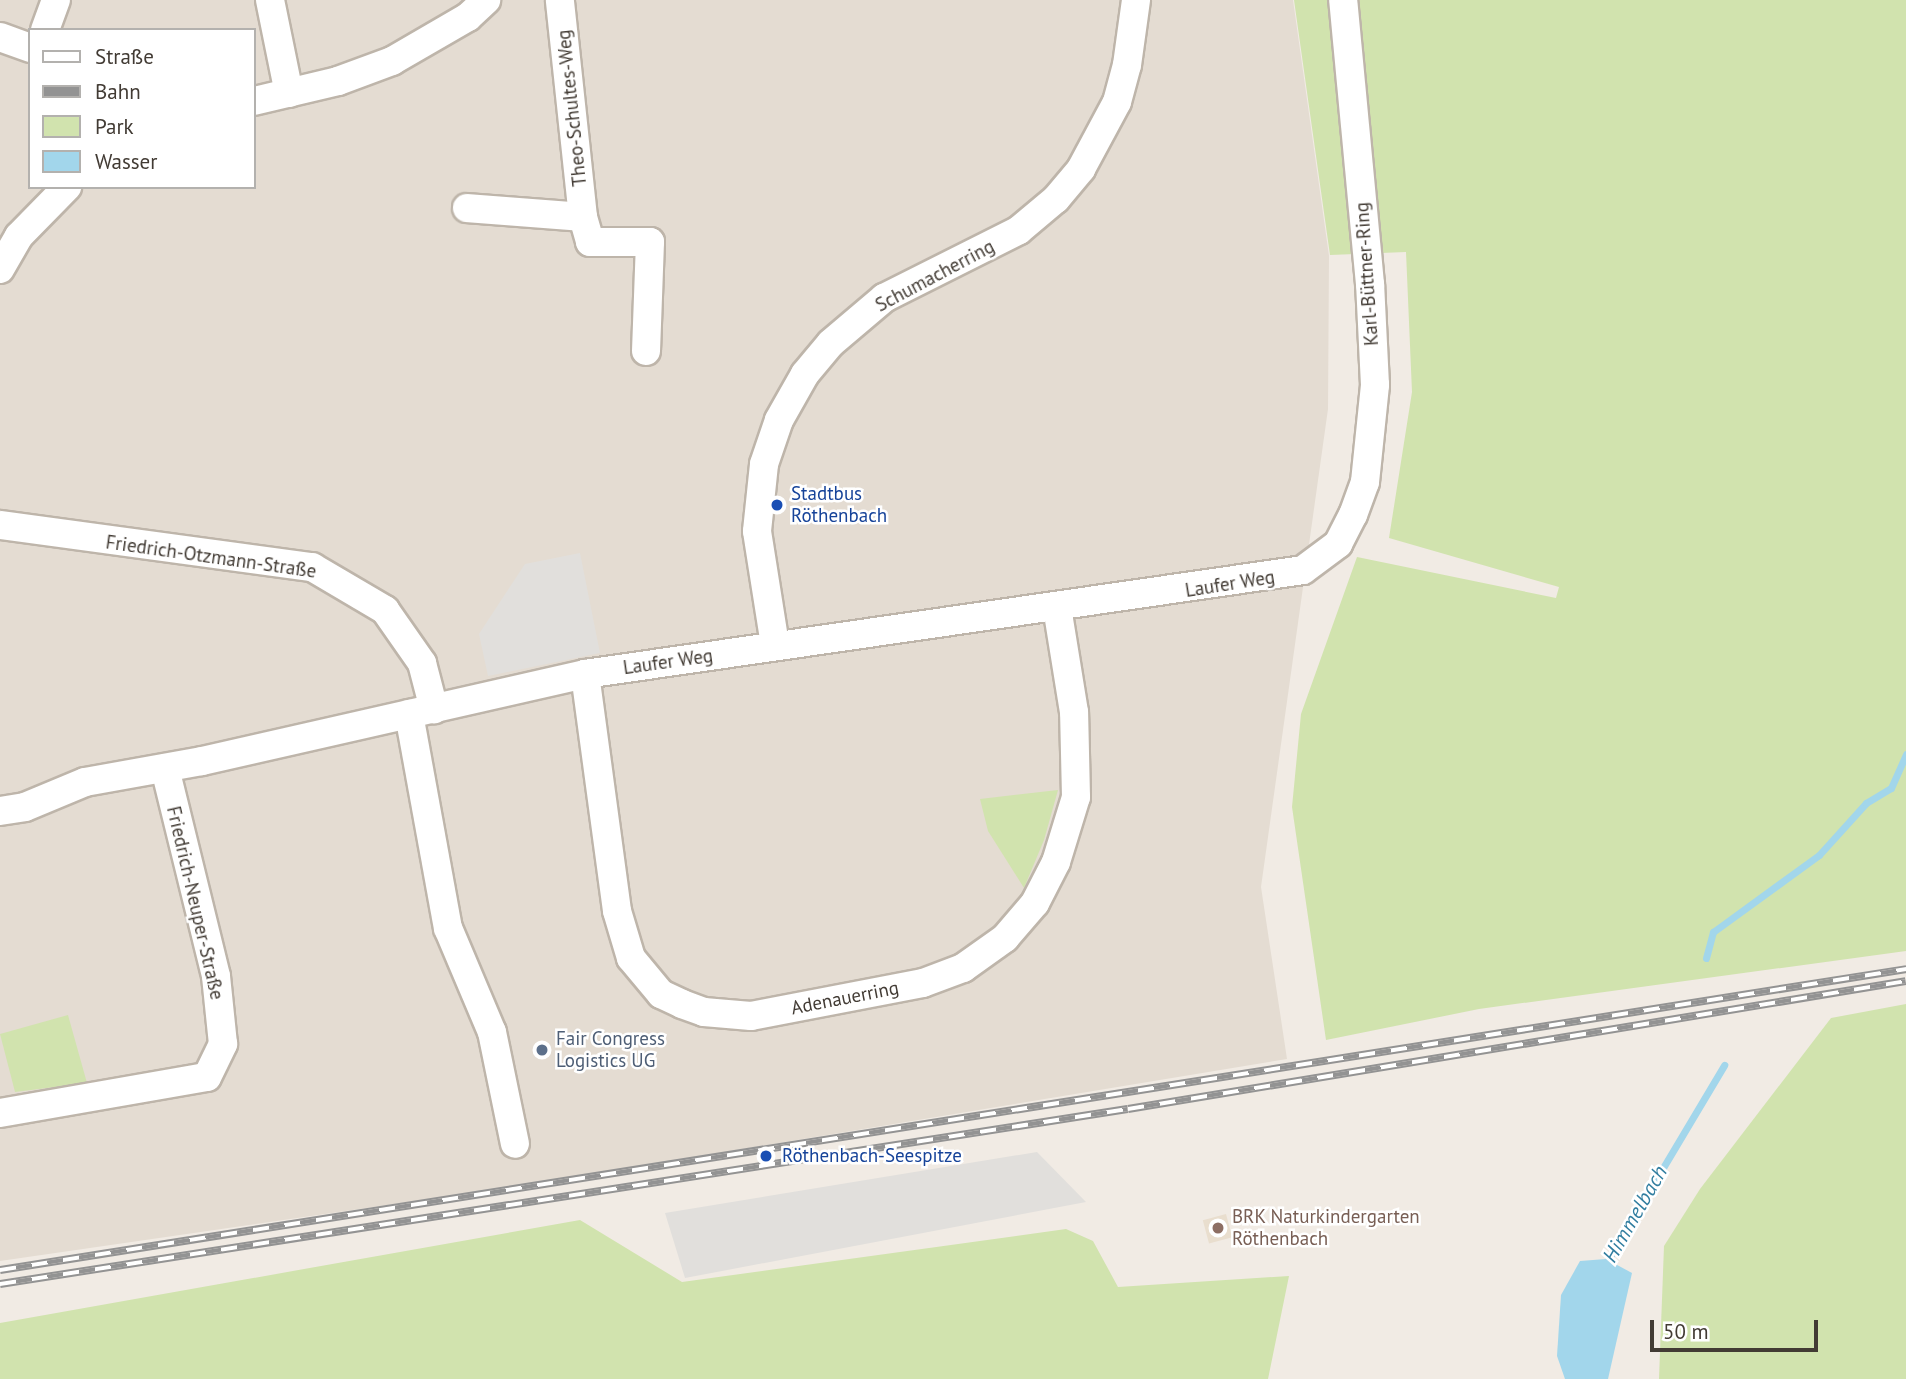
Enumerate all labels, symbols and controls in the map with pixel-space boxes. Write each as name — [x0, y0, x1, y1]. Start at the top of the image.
legend — [28, 28, 256, 189]
street label: Theo-Schultes-Weg — [552, 28, 592, 188]
text: Straße — [95, 43, 154, 70]
text: Bahn — [95, 78, 141, 105]
text: Park — [95, 113, 134, 140]
text: Wasser — [95, 148, 157, 175]
street label: Karl-Büttner-Ring — [1351, 201, 1383, 347]
street label: Schumacherring — [872, 235, 998, 317]
place label: Stadtbus Röthenbach — [791, 483, 887, 527]
marker: Stadtbus Röthenbach — [769, 497, 785, 513]
street label: Friedrich-Otzmann-Straße — [104, 531, 318, 583]
street label: Laufer Weg — [1183, 566, 1277, 602]
street label: Laufer Weg — [621, 644, 715, 680]
street label: Friedrich-Neuper-Straße — [162, 804, 228, 1002]
street label: Adenauerring — [789, 976, 901, 1020]
place label: Fair Congress Logistics UG — [556, 1028, 665, 1072]
marker: Fair Congress Logistics UG — [534, 1042, 550, 1058]
place label: Röthenbach-Seespitze — [782, 1145, 962, 1167]
marker: Röthenbach-Seespitze — [756, 1146, 776, 1166]
water label: Himmelbach — [1597, 1161, 1673, 1267]
place label: BRK Naturkindergarten Röthenbach — [1232, 1206, 1420, 1250]
marker: BRK Naturkindergarten Röthenbach — [1210, 1220, 1226, 1236]
scale bar — [1654, 1306, 1822, 1350]
text: 50 m — [1663, 1318, 1709, 1345]

